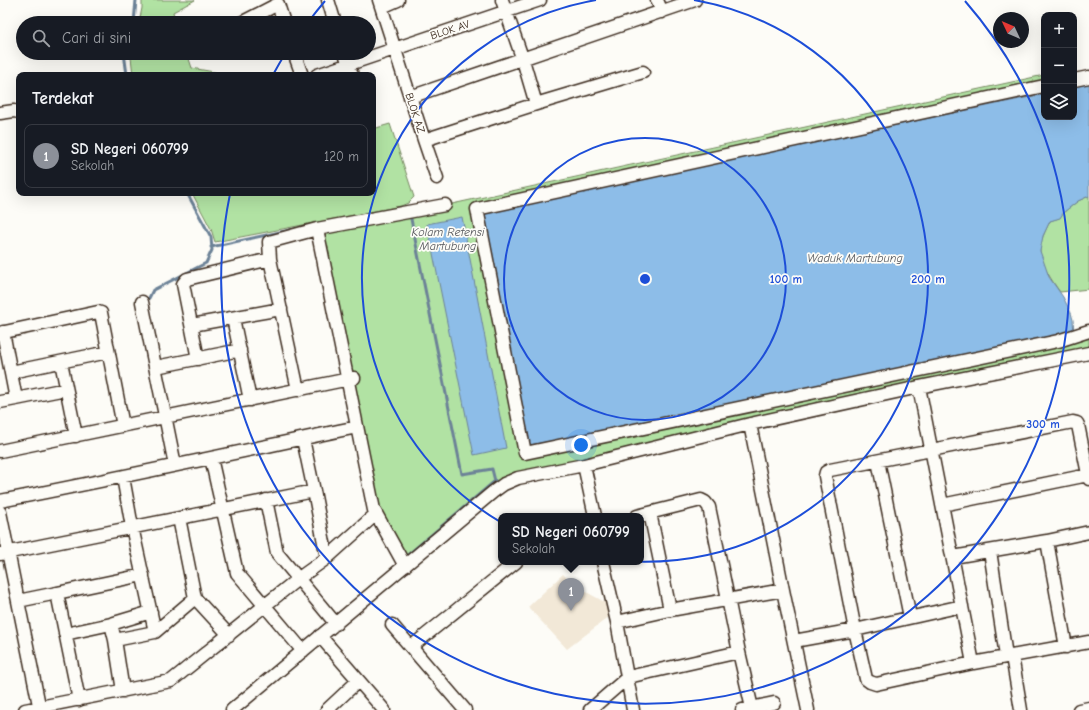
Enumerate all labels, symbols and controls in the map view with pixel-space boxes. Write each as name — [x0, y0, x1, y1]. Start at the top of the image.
north arrow — [993, 12, 1029, 48]
map controls — [1041, 12, 1077, 120]
button: + — [1041, 12, 1077, 48]
search box — [16, 16, 376, 60]
street label: BLOK AV — [429, 17, 471, 42]
icon: search — [30, 27, 52, 49]
text: Cari di sini — [62, 29, 131, 47]
button: − — [1041, 48, 1077, 84]
button: layers — [1041, 84, 1077, 120]
text: Terdekat — [32, 89, 94, 108]
street label: BLOK AZ — [402, 91, 428, 135]
text: SD Negeri 060799 — [71, 140, 189, 158]
text: 1 — [43, 149, 49, 164]
text: 120 m — [324, 149, 359, 164]
text: Sekolah — [71, 158, 114, 173]
water label: Kolam Retensi Martubung — [412, 225, 485, 253]
water label: Waduk Martubung — [807, 251, 903, 265]
centre of rings — [638, 272, 652, 286]
text: 100 m — [770, 272, 802, 286]
text: 200 m — [911, 272, 945, 286]
text: 300 m — [1026, 417, 1060, 431]
your location — [571, 435, 591, 455]
popup — [498, 513, 644, 565]
text: SD Negeri 060799 — [512, 523, 630, 541]
text: Sekolah — [512, 541, 555, 556]
pin: 1 — [558, 578, 584, 611]

